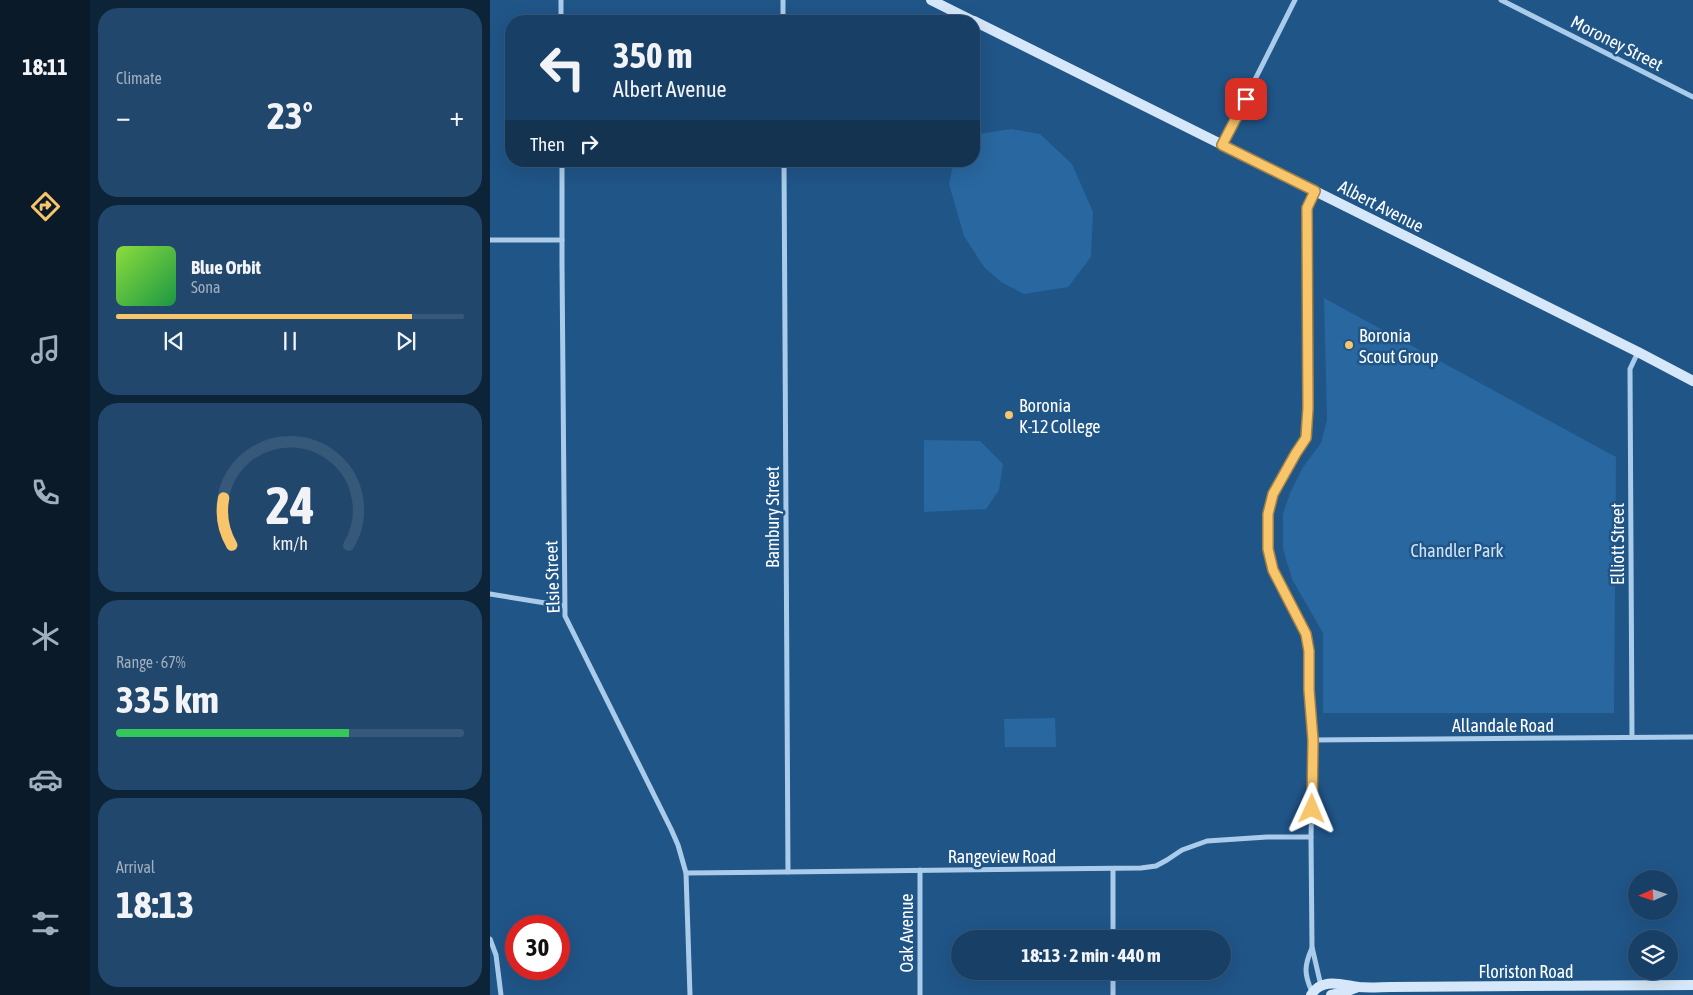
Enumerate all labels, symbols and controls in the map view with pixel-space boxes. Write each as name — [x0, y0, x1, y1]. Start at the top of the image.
street label: Moroney Street — [1568, 11, 1666, 75]
icon: left — [530, 35, 595, 100]
text: 350 m — [613, 35, 692, 75]
text: 18:11 — [22, 54, 68, 80]
text: Climate — [116, 69, 162, 87]
text: Albert Avenue — [613, 76, 727, 102]
pin — [1225, 78, 1267, 120]
icon: arrive — [1232, 85, 1260, 113]
text: 23° — [267, 94, 313, 137]
text: − — [116, 100, 131, 132]
text: + — [449, 100, 464, 132]
icon: right — [575, 130, 603, 158]
text: Then — [530, 133, 565, 155]
street label: Albert Avenue — [1335, 176, 1427, 236]
icon: directions — [28, 189, 63, 224]
text: Blue Orbit — [191, 256, 261, 278]
text: Sona — [191, 278, 220, 296]
place label: Boronia Scout Group — [1359, 325, 1439, 367]
icon: previous — [160, 327, 188, 355]
icon: pause — [276, 327, 304, 355]
icon: next — [392, 327, 420, 355]
icon: music — [28, 332, 63, 367]
marker: Boronia Scout Group — [1343, 339, 1355, 351]
place label: Boronia K-12 College — [1019, 395, 1100, 437]
marker: Boronia K-12 College — [1003, 409, 1015, 421]
street label: Bambury Street — [762, 466, 783, 568]
icon: phone — [28, 475, 63, 510]
text: 24 — [266, 475, 314, 535]
street label: Elliott Street — [1607, 503, 1628, 585]
text: km/h — [272, 533, 308, 554]
street label: Elsie Street — [540, 540, 564, 614]
park label: Chandler Park — [1410, 540, 1504, 561]
icon: climate — [28, 619, 63, 654]
text: Range · 67% — [116, 653, 186, 671]
text: 335 km — [116, 678, 219, 721]
street label: Allandale Road — [1452, 715, 1554, 736]
icon: car — [28, 762, 63, 797]
position arrow — [1285, 782, 1337, 834]
street label: Rangeview Road — [948, 846, 1056, 867]
text: Arrival — [116, 858, 155, 876]
north arrow — [1628, 870, 1678, 920]
map controls — [1628, 870, 1678, 980]
text: 18:13 — [116, 883, 194, 926]
street label: Oak Avenue — [896, 893, 917, 973]
icon: filters — [28, 906, 63, 941]
speed limit sign: 30 — [505, 915, 570, 980]
button: layers — [1628, 930, 1678, 980]
text: 18:13 · 2 min · 440 m — [1021, 944, 1161, 966]
street label: Floriston Road — [1478, 961, 1574, 982]

